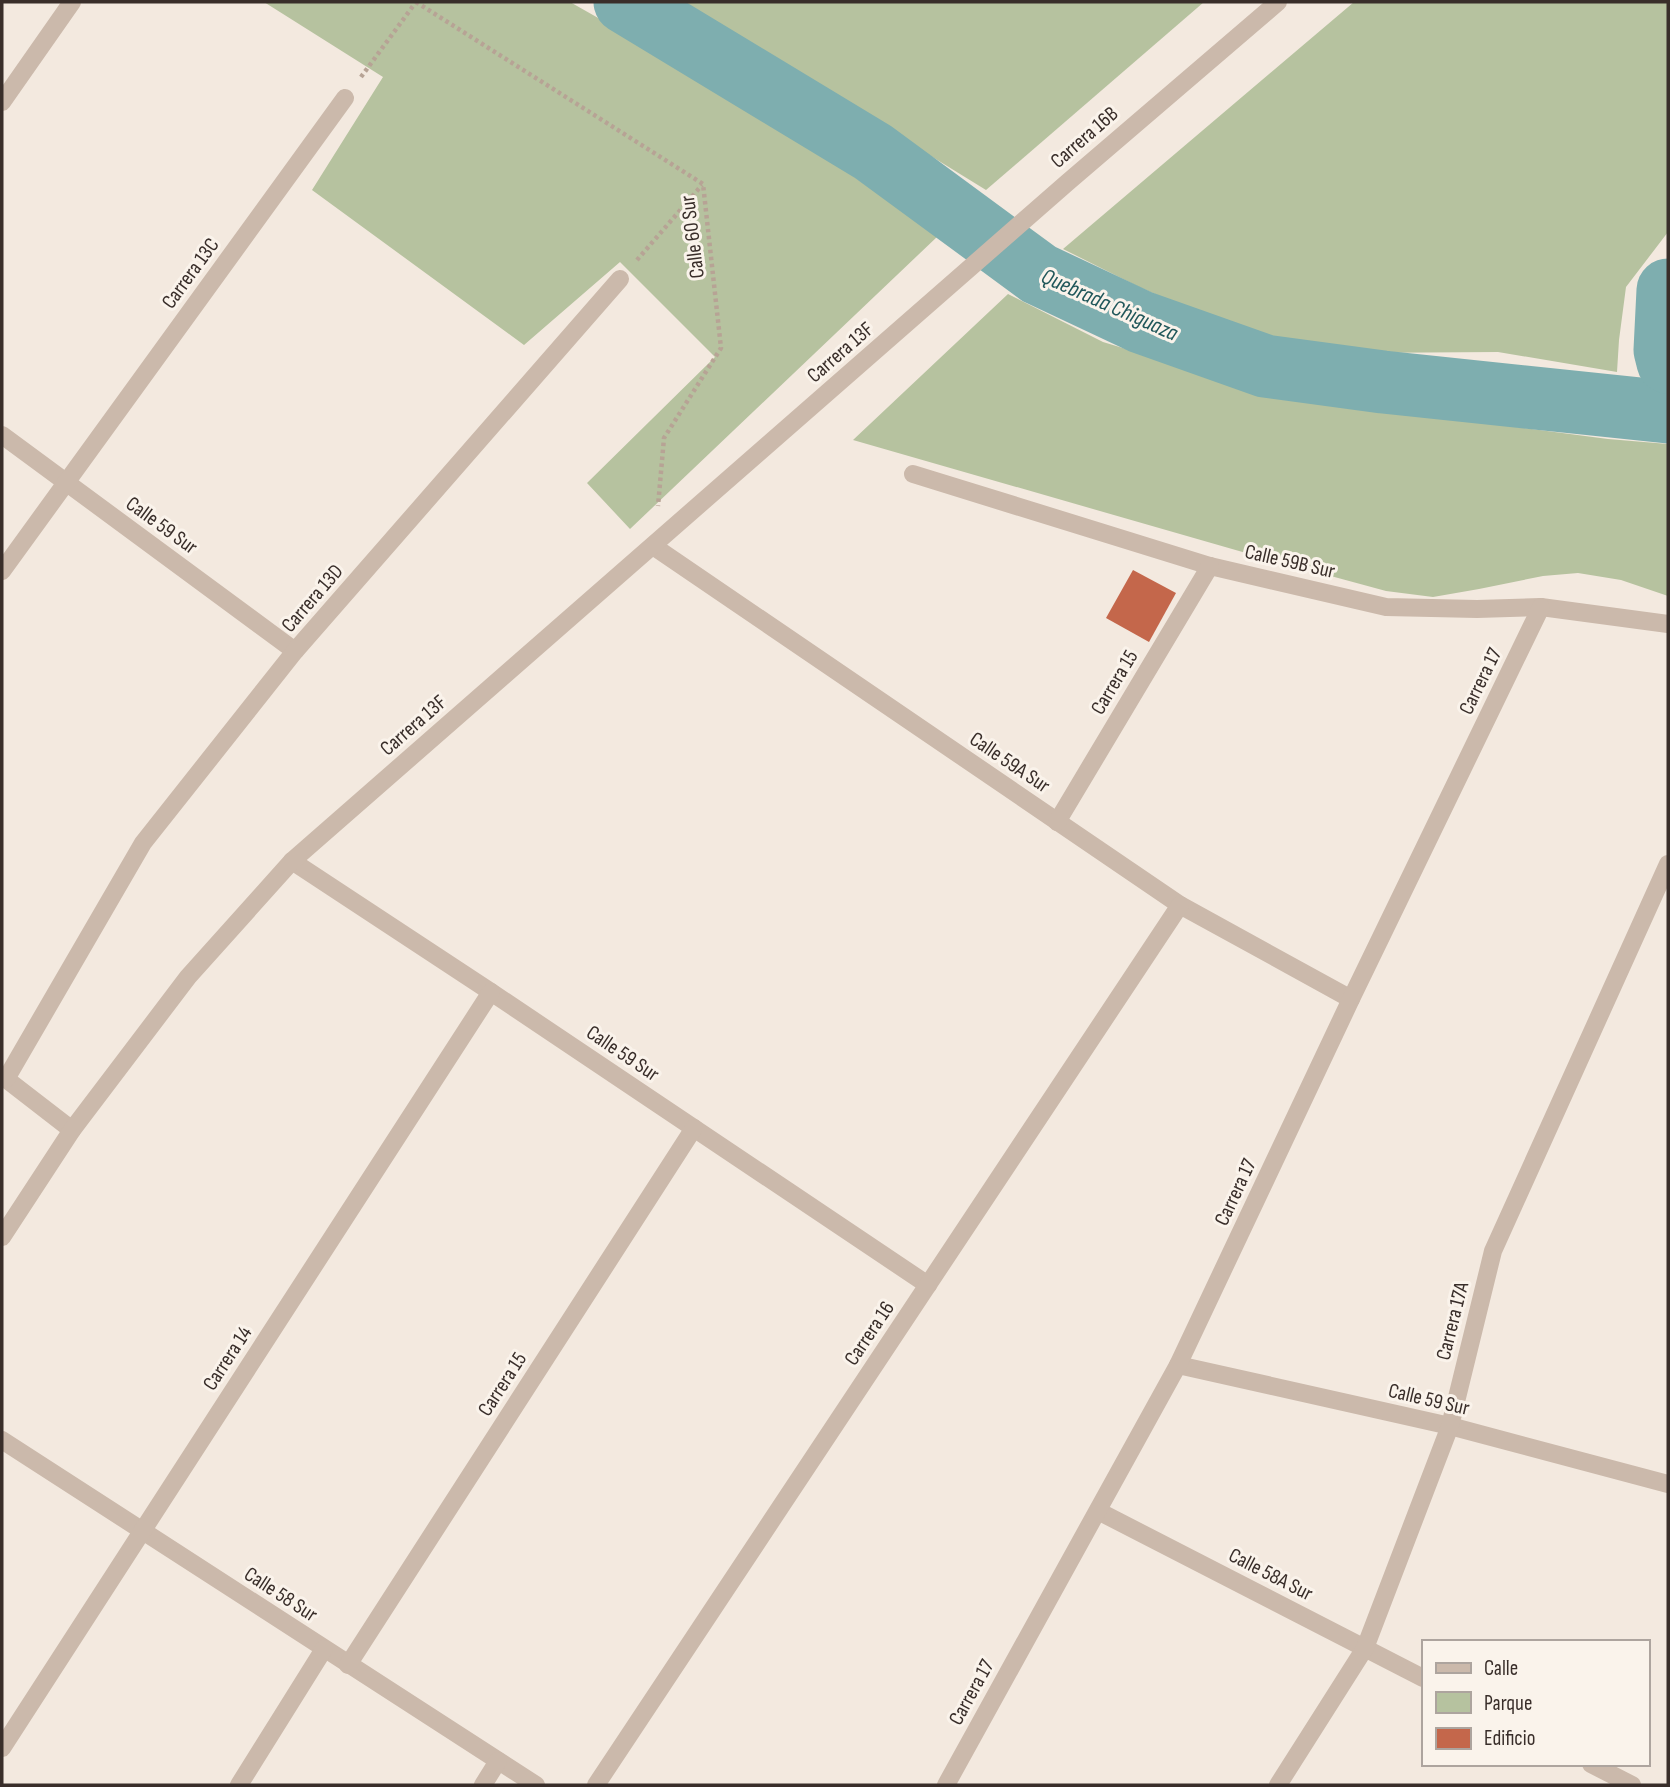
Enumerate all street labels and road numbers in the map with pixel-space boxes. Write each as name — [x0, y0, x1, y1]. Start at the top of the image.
street label: Carrera 16B — [1046, 101, 1123, 173]
street label: Calle 60 Sur — [675, 194, 710, 280]
street label: Carrera 13C — [156, 233, 224, 314]
street label: Carrera 13F — [802, 317, 879, 388]
street label: Calle 59 Sur — [121, 491, 202, 560]
street label: Calle 59B Sur — [1242, 539, 1337, 584]
street label: Carrera 13D — [276, 559, 349, 637]
street label: Carrera 17 — [1454, 643, 1507, 719]
street label: Carrera 15 — [1085, 645, 1143, 719]
street label: Carrera 13F — [375, 690, 452, 761]
street label: Calle 59A Sur — [965, 727, 1055, 798]
street label: Calle 59 Sur — [582, 1020, 664, 1087]
street label: Carrera 17 — [1209, 1154, 1262, 1230]
street label: Carrera 17A — [1431, 1279, 1474, 1363]
street label: Carrera 16 — [839, 1297, 900, 1370]
street label: Carrera 14 — [198, 1321, 257, 1395]
street label: Carrera 15 — [473, 1348, 532, 1421]
street label: Calle 59 Sur — [1386, 1378, 1472, 1421]
street label: Calle 58A Sur — [1224, 1543, 1317, 1606]
street label: Calle 58 Sur — [239, 1562, 322, 1627]
street label: Carrera 17 — [943, 1655, 1000, 1729]

